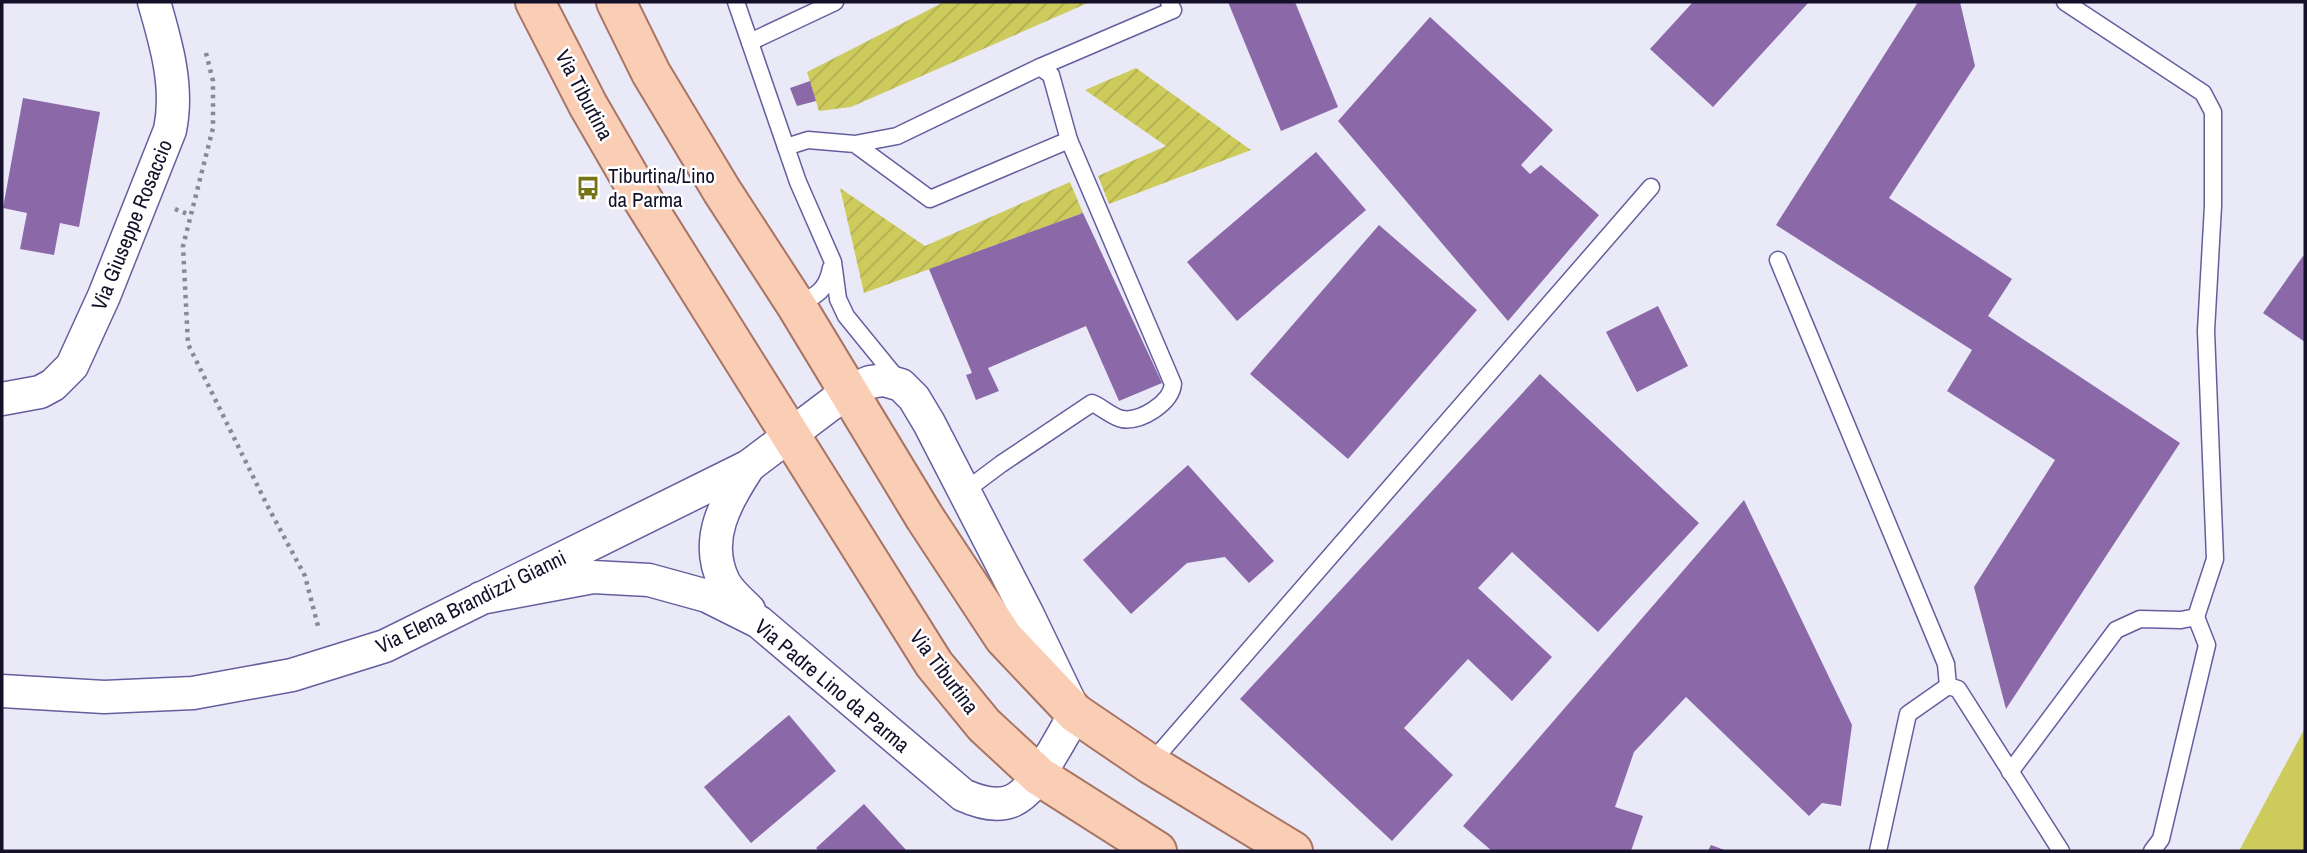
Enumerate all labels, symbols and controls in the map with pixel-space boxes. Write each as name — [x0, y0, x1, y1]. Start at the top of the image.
street label: Via Tiburtina — [548, 44, 621, 145]
street label: Via Giuseppe Rosaccio — [84, 135, 179, 314]
place label: Tiburtina/Lino da Parma — [608, 161, 715, 214]
bus stop icon: Tiburtina/Lino da Parma — [574, 174, 602, 202]
street label: Via Elena Brandizzi Gianni — [371, 543, 571, 660]
street label: Via Padre Lino da Parma — [749, 612, 916, 759]
street label: Via Tiburtina — [903, 624, 986, 720]

